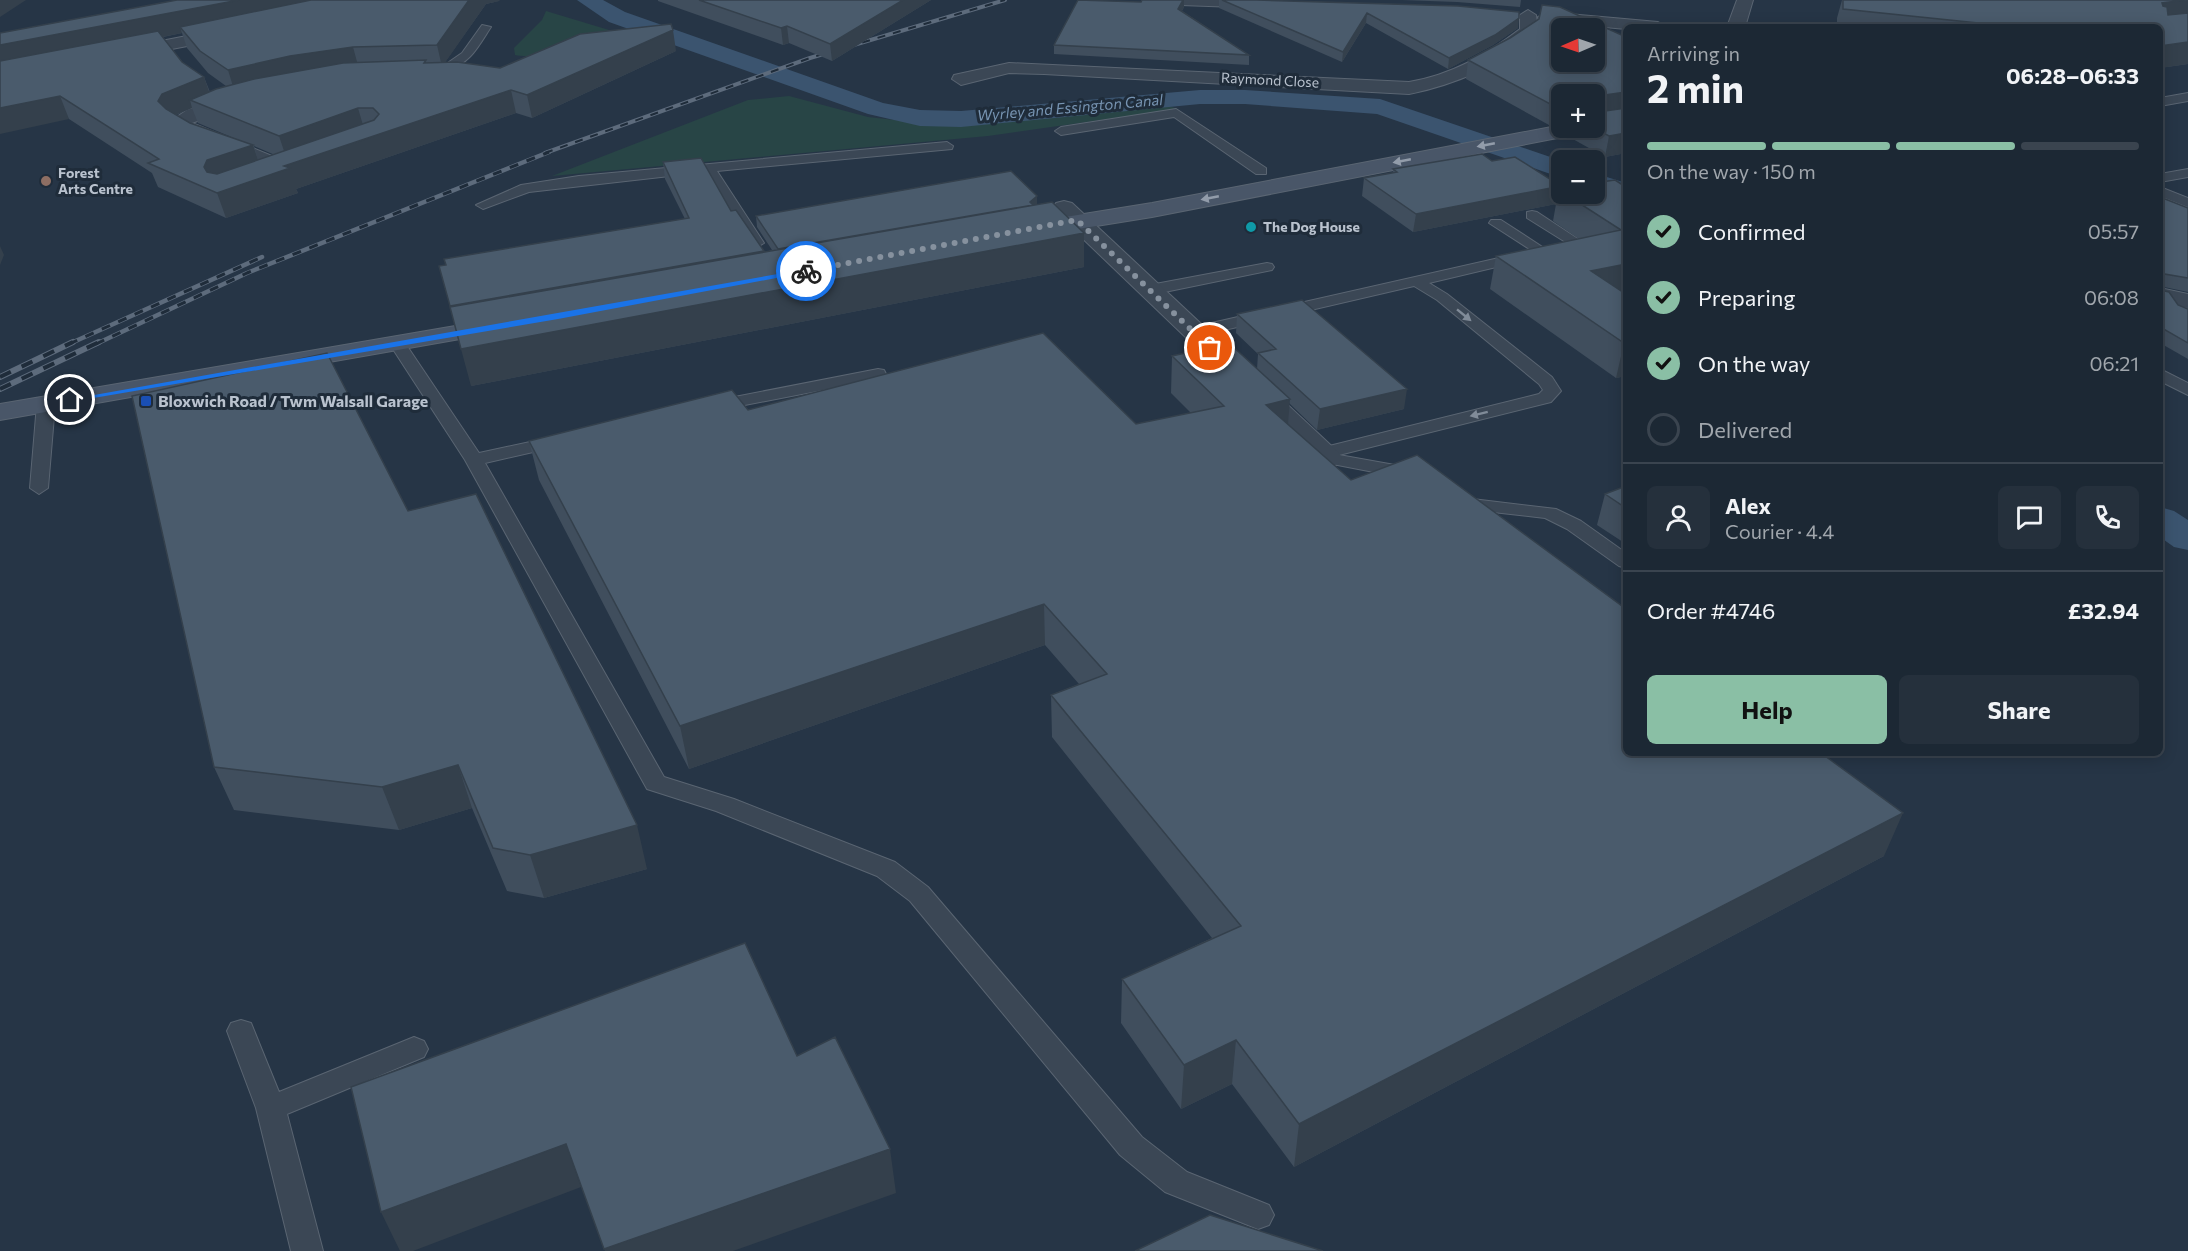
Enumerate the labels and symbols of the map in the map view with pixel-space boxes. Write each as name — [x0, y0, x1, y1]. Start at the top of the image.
north arrow — [1551, 18, 1605, 72]
street label: Raymond Close — [1221, 68, 1320, 91]
water label: Wyrley and Essington Canal — [976, 90, 1165, 124]
one-way arrow — [1476, 141, 1495, 150]
one-way arrow — [1392, 157, 1411, 166]
place label: Forest Arts Centre — [58, 164, 133, 197]
marker: Forest Arts Centre — [39, 174, 53, 188]
one-way arrow — [1201, 194, 1220, 203]
place label: The Dog House — [1263, 218, 1360, 235]
marker: The Dog House — [1244, 220, 1258, 234]
courier — [776, 241, 836, 301]
one-way arrow — [1456, 309, 1472, 322]
pin — [1184, 322, 1235, 373]
pin — [44, 374, 95, 425]
place label: Bloxwich Road / Twm Walsall Garage — [158, 391, 428, 410]
marker: Bloxwich Road / Twm Walsall Garage — [139, 394, 153, 408]
one-way arrow — [1470, 410, 1488, 419]

